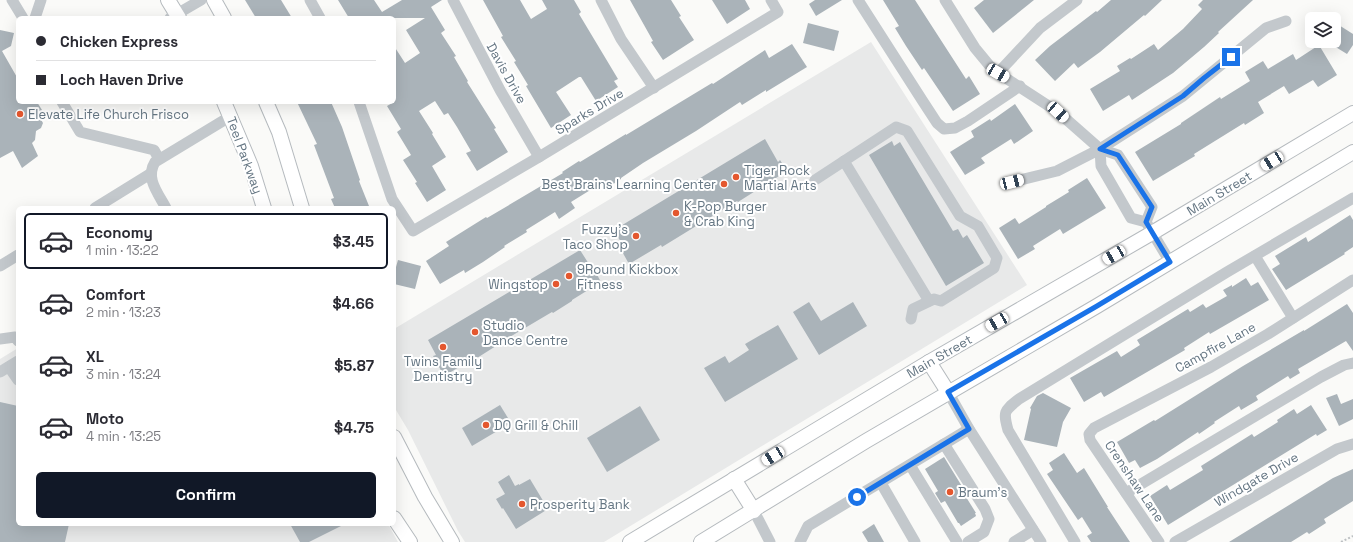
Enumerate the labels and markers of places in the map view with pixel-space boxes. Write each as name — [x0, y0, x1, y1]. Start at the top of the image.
place label: Elevate Life Church Frisco — [28, 106, 189, 123]
marker: Elevate Life Church Frisco — [15, 109, 25, 119]
place label: Tiger Rock Martial Arts — [744, 162, 817, 194]
marker: Tiger Rock Martial Arts — [731, 172, 741, 182]
place label: Best Brains Learning Center — [541, 176, 716, 193]
marker: Best Brains Learning Center — [719, 179, 729, 189]
place label: K-Pop Burger & Crab King — [684, 198, 767, 230]
marker: K-Pop Burger & Crab King — [671, 208, 681, 218]
place label: Fuzzy's Taco Shop — [563, 221, 628, 253]
marker: Fuzzy's Taco Shop — [631, 231, 641, 241]
place label: 9Round Kickbox Fitness — [577, 261, 679, 293]
marker: 9Round Kickbox Fitness — [564, 271, 574, 281]
place label: Wingstop — [488, 276, 548, 293]
marker: Wingstop — [551, 279, 561, 289]
place label: Studio Dance Centre — [483, 317, 568, 349]
marker: Studio Dance Centre — [470, 327, 480, 337]
marker: Twins Family Dentistry — [438, 342, 448, 352]
place label: Twins Family Dentistry — [404, 353, 482, 385]
place label: DQ Grill & Chill — [494, 417, 578, 434]
marker: DQ Grill & Chill — [481, 420, 491, 430]
place label: Braum's — [958, 484, 1008, 501]
marker: Braum's — [945, 487, 955, 497]
place label: Prosperity Bank — [530, 496, 630, 513]
marker: Prosperity Bank — [517, 499, 527, 509]

